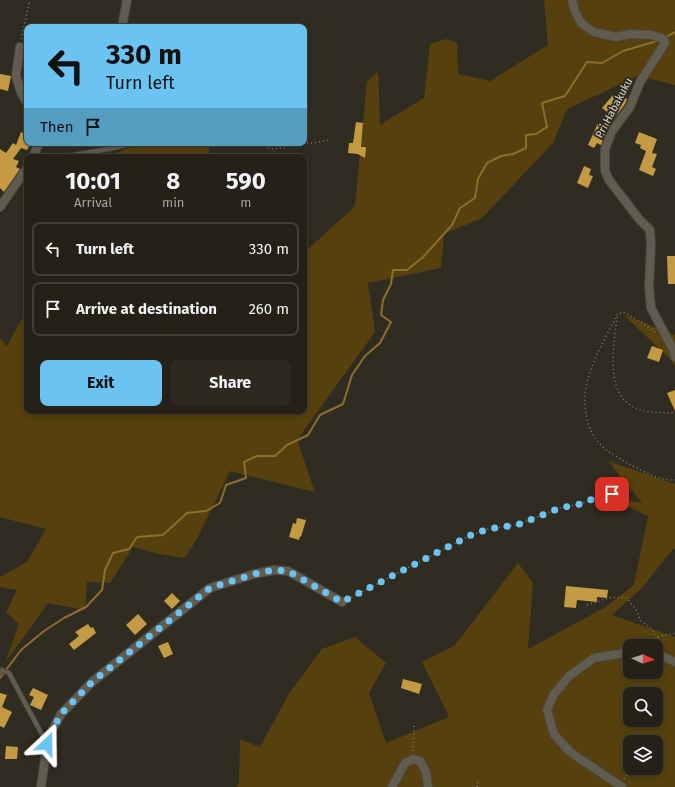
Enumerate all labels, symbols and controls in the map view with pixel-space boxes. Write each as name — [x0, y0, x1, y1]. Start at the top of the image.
text: 330 m — [106, 38, 182, 71]
icon: left — [40, 40, 92, 92]
text: Turn left — [106, 72, 175, 94]
street label: Pri Habakuku — [593, 76, 635, 140]
icon: arrive — [82, 116, 104, 138]
text: Then — [40, 118, 74, 136]
text: 10:01 — [65, 167, 121, 195]
text: 8 — [166, 167, 180, 195]
text: 590 — [226, 167, 266, 195]
text: Arrival — [74, 195, 112, 210]
text: min — [162, 195, 185, 210]
text: m — [240, 195, 251, 210]
icon: left — [42, 238, 64, 260]
text: Turn left — [76, 240, 134, 258]
text: 330 m — [249, 240, 289, 258]
icon: arrive — [42, 298, 64, 320]
text: Arrive at destination — [76, 300, 217, 318]
text: 260 m — [248, 300, 289, 318]
button: Exit — [40, 360, 162, 406]
button: Share — [170, 360, 291, 406]
pin — [595, 477, 629, 511]
icon: arrive — [601, 483, 623, 505]
north arrow — [623, 639, 663, 679]
map controls — [623, 639, 663, 775]
button: search — [623, 687, 663, 727]
position arrow — [26, 723, 68, 765]
button: layers — [623, 735, 663, 775]

